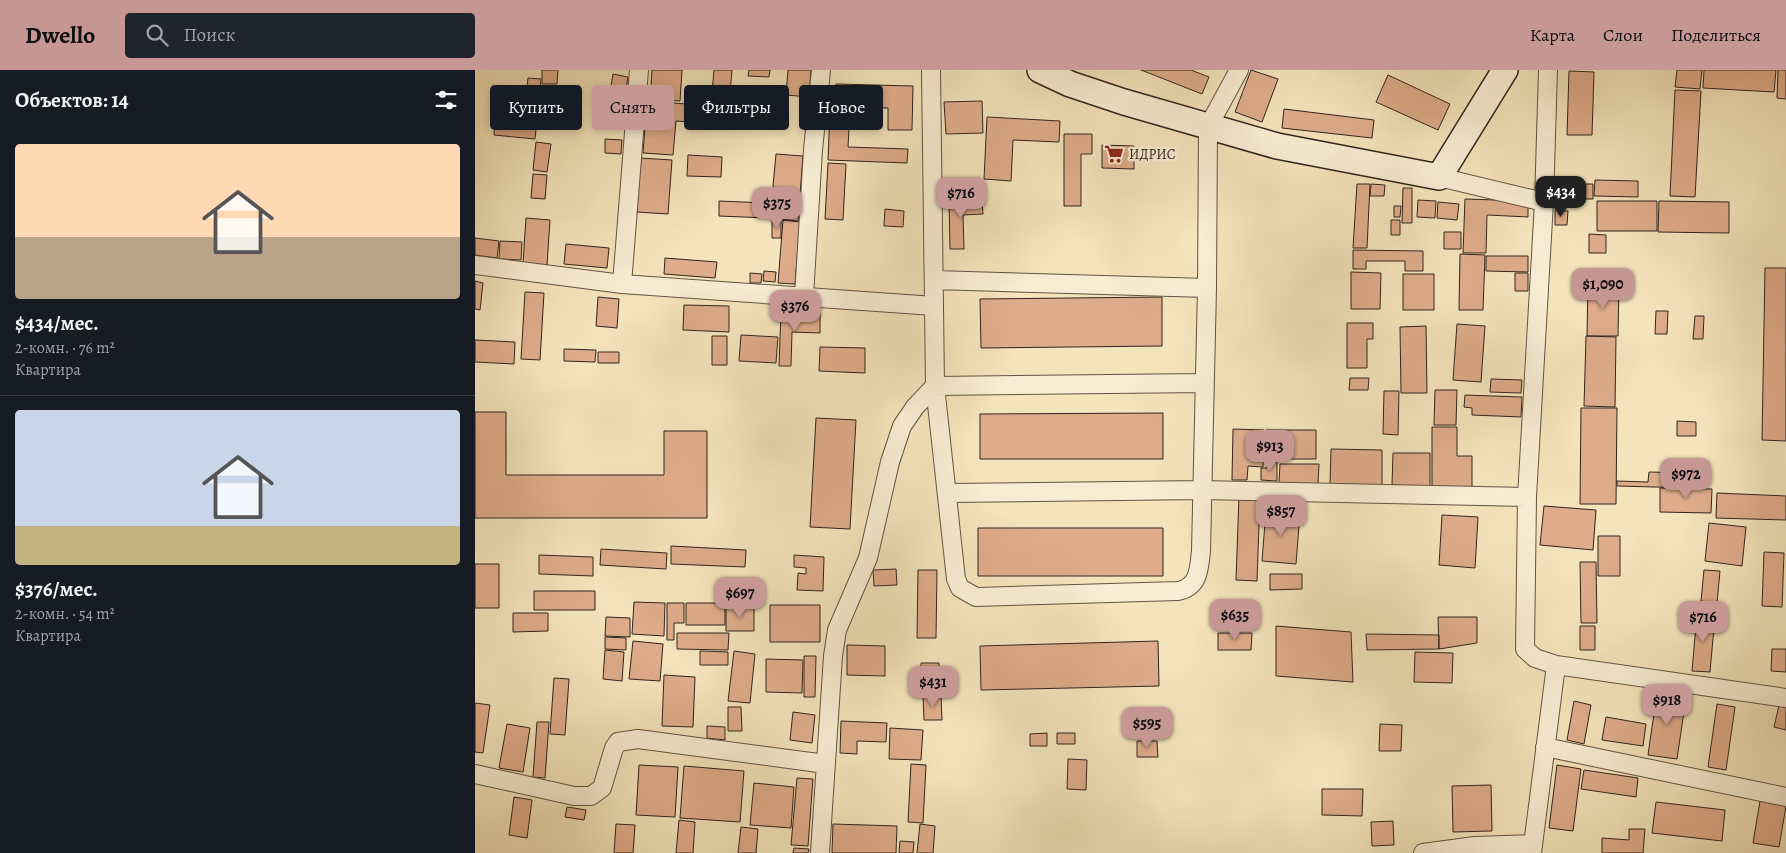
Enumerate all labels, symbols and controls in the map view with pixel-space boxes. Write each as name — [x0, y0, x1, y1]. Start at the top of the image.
search box — [125, 13, 475, 58]
text: Dwello — [25, 19, 95, 51]
icon: search — [143, 21, 171, 49]
text: Поиск — [183, 22, 235, 48]
text: Карта — [1530, 23, 1575, 47]
text: Слои — [1603, 23, 1643, 47]
text: Поделиться — [1671, 23, 1761, 47]
chip: Купить — [490, 85, 582, 130]
chip: Снять — [592, 85, 674, 130]
chip: Фильтры — [684, 85, 789, 130]
chip: Новое — [799, 85, 883, 130]
text: Объектов: 14 — [15, 86, 129, 114]
icon: filters — [432, 86, 460, 114]
supermarket icon: ИДРИС — [1103, 143, 1125, 165]
place label: ИДРИС — [1129, 145, 1176, 164]
pin: $716 — [931, 176, 991, 219]
pin: $434 — [1531, 176, 1591, 218]
icon: home — [193, 177, 283, 267]
text: $434 — [1546, 181, 1576, 203]
text: $716 — [947, 182, 975, 204]
pin: $375 — [747, 186, 807, 229]
text: $375 — [763, 192, 791, 214]
pin: $1,090 — [1562, 268, 1644, 310]
text: $1,090 — [1583, 273, 1624, 295]
pin: $376 — [765, 290, 825, 332]
text: $376 — [781, 295, 809, 317]
text: $434/мес. — [15, 309, 99, 337]
text: 2-комн. · 76 m² — [15, 337, 115, 359]
text: Квартира — [15, 359, 81, 381]
pin: $913 — [1240, 430, 1300, 472]
text: $913 — [1256, 435, 1284, 457]
icon: home — [193, 442, 283, 532]
pin: $972 — [1656, 458, 1716, 500]
text: $972 — [1671, 463, 1701, 485]
pin: $857 — [1251, 494, 1311, 537]
text: $857 — [1267, 500, 1295, 522]
text: $376/мес. — [15, 575, 98, 603]
pin: $697 — [710, 576, 770, 619]
text: $697 — [725, 582, 755, 604]
pin: $635 — [1205, 598, 1265, 641]
pin: $716 — [1673, 600, 1733, 643]
text: 2-комн. · 54 m² — [15, 603, 115, 625]
text: $635 — [1221, 604, 1249, 626]
text: $716 — [1689, 606, 1717, 628]
text: Квартира — [15, 625, 81, 647]
pin: $431 — [903, 666, 963, 708]
text: $431 — [919, 671, 947, 693]
pin: $918 — [1637, 684, 1697, 726]
text: $918 — [1653, 689, 1681, 711]
pin: $595 — [1117, 706, 1177, 749]
text: $595 — [1133, 712, 1161, 734]

